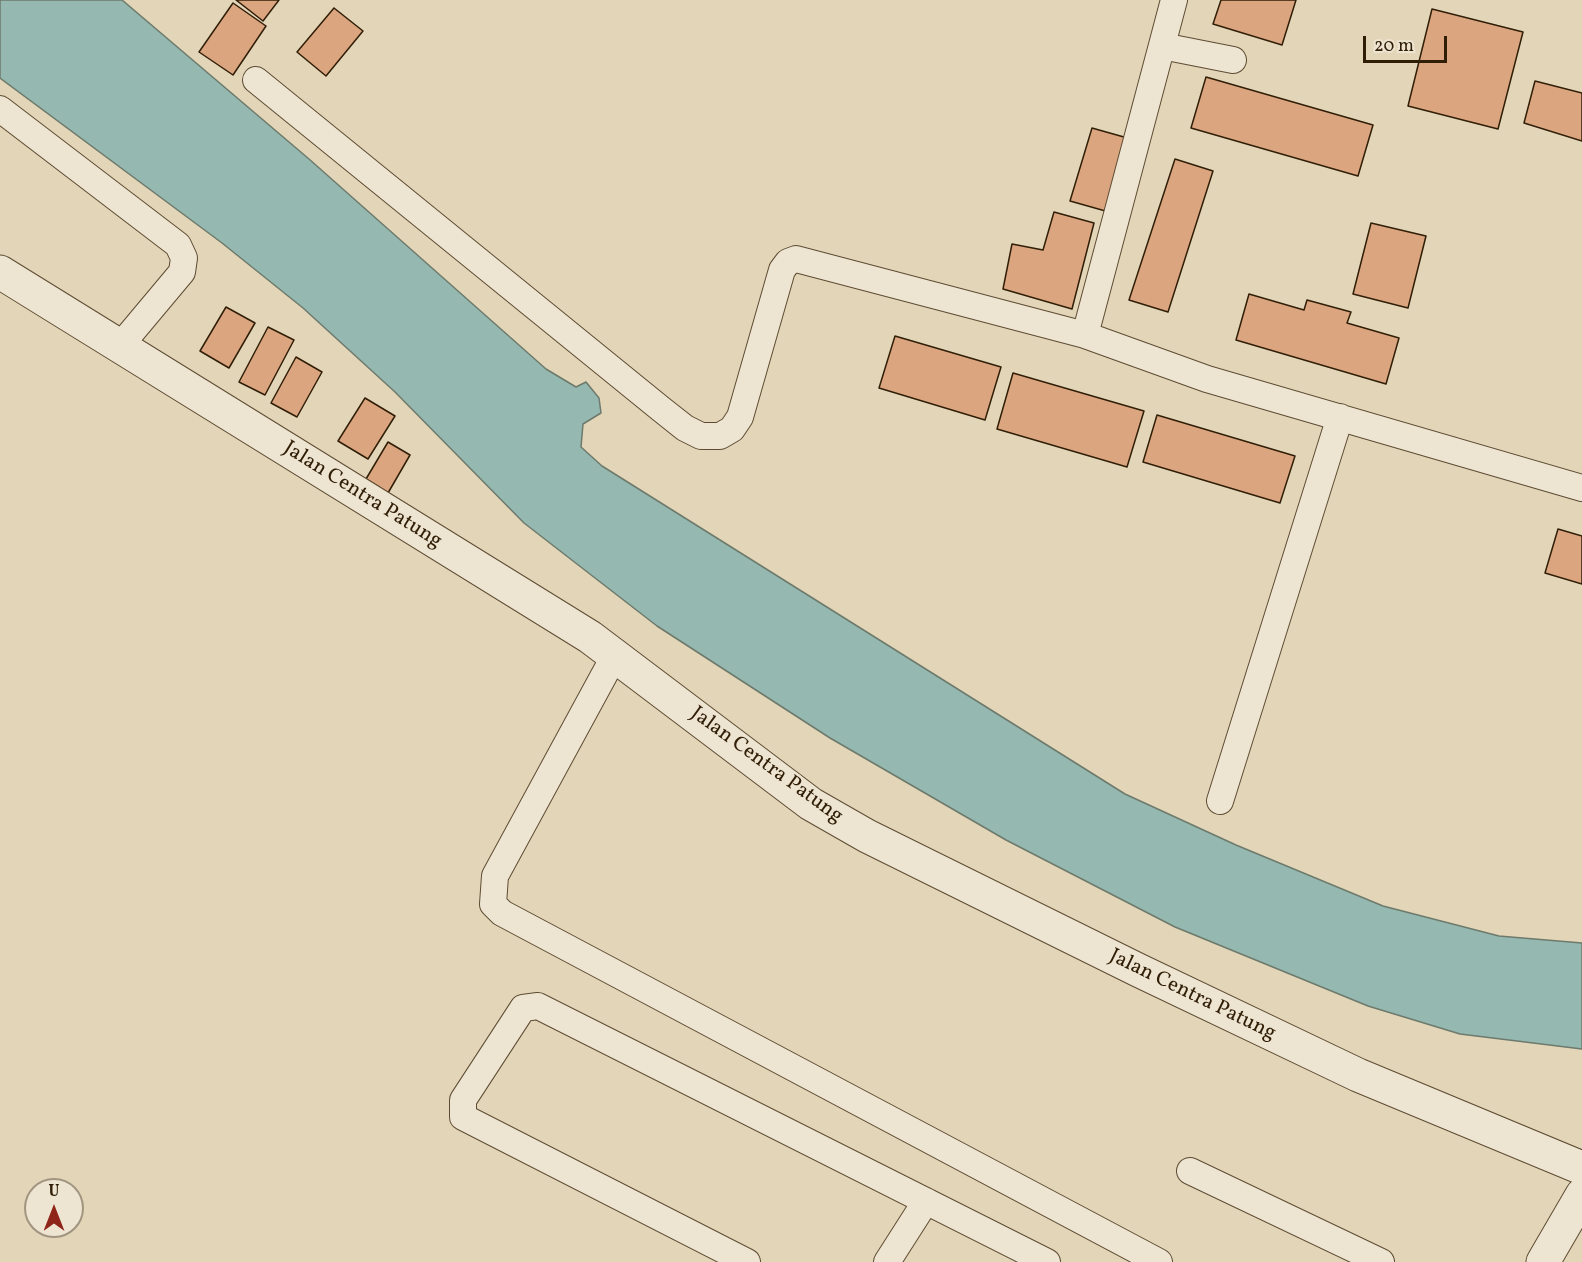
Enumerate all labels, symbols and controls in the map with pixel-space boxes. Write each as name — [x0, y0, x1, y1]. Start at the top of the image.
scale bar — [1366, 24, 1450, 62]
text: 20 m — [1374, 34, 1414, 59]
street label: Jalan Centra Patung — [278, 437, 446, 555]
street label: Jalan Centra Patung — [685, 702, 847, 830]
street label: Jalan Centra Patung — [1104, 945, 1280, 1047]
north arrow — [24, 1178, 84, 1238]
text: U — [49, 1181, 59, 1203]

